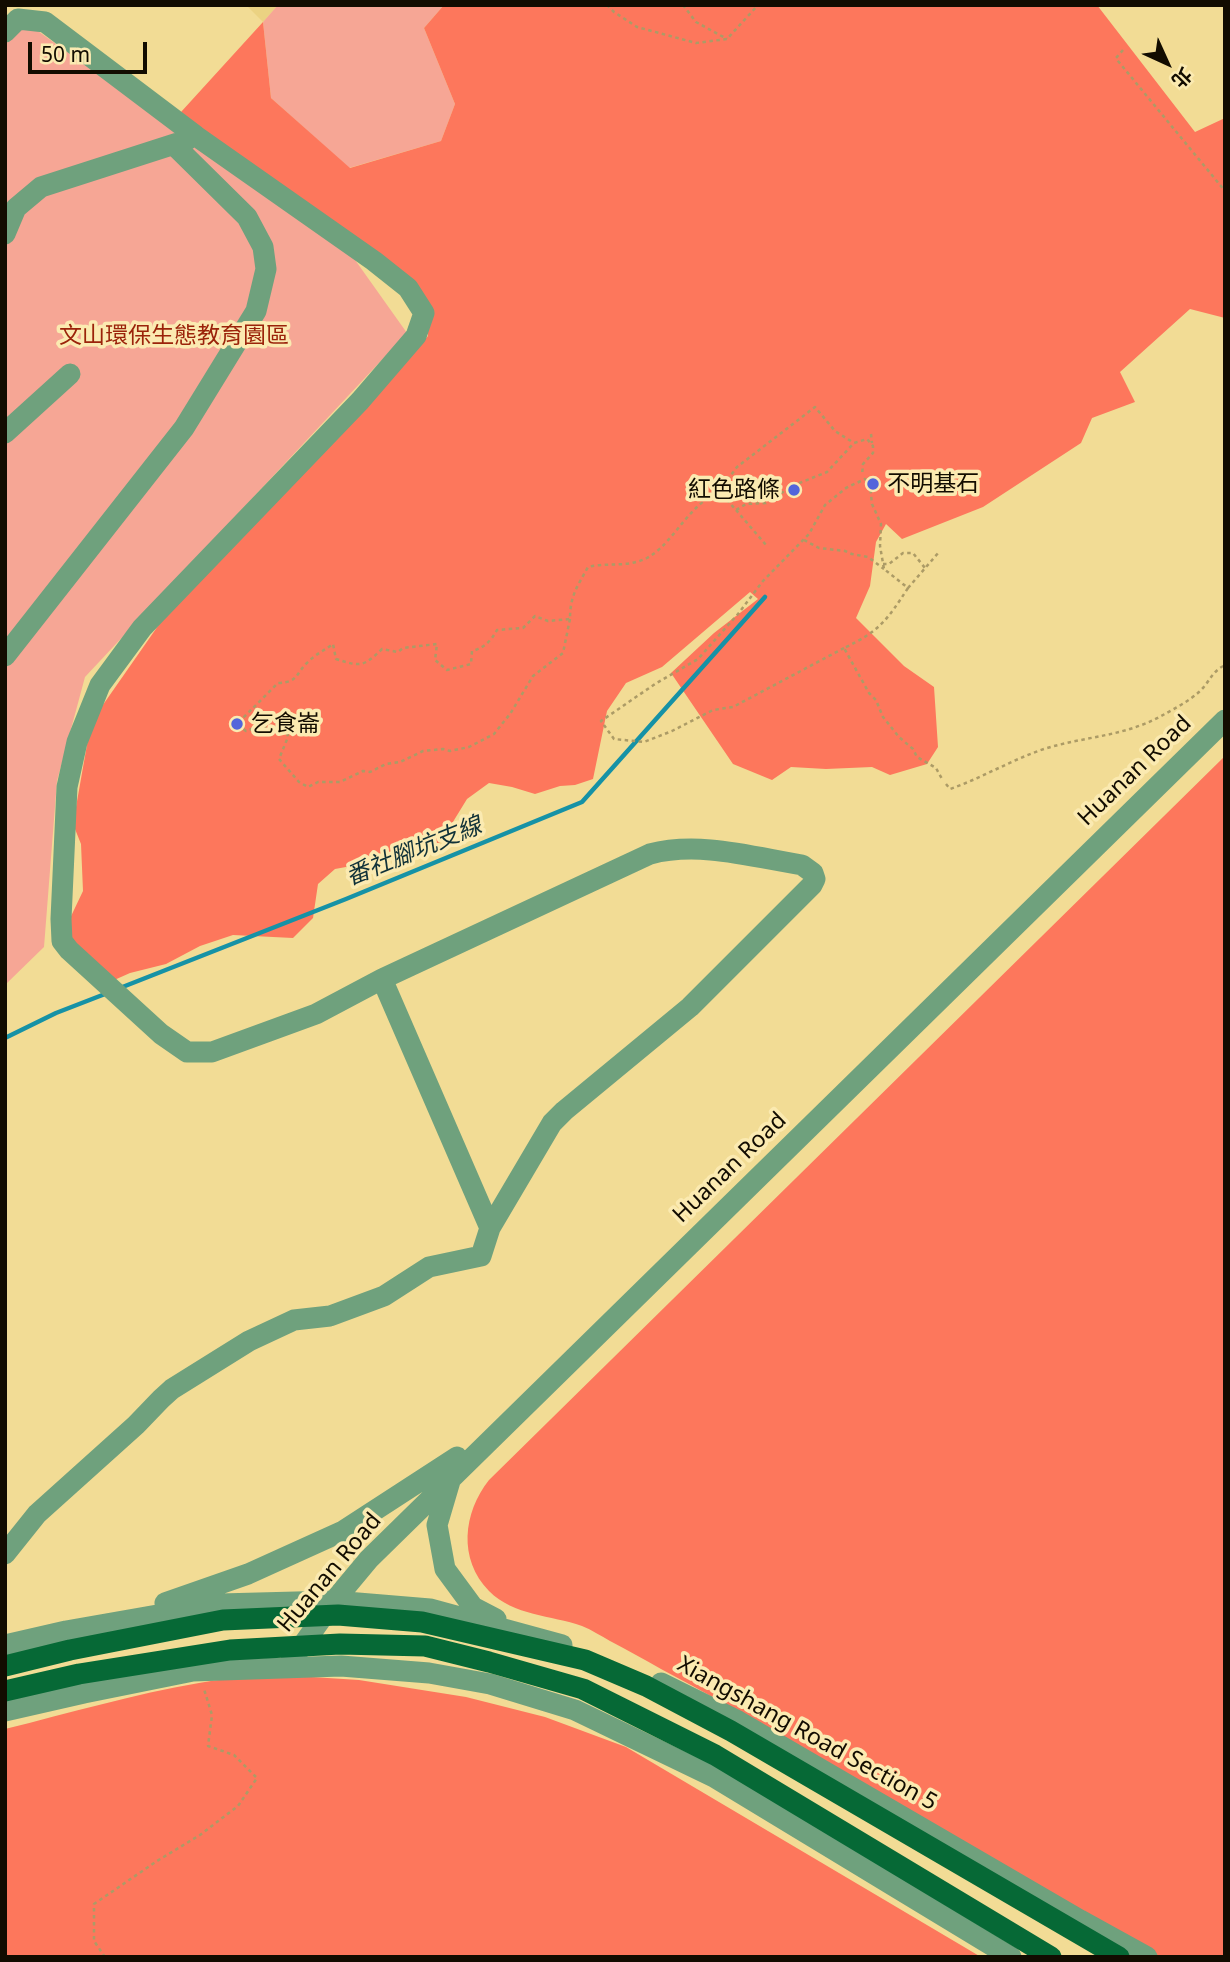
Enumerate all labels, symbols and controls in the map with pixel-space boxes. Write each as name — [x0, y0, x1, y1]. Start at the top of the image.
scale bar — [32, 28, 150, 72]
north arrow — [1132, 28, 1202, 98]
text: 50 m — [41, 40, 90, 68]
text: 北 — [1166, 62, 1198, 94]
park label: 文山環保生態教育園區 — [59, 322, 289, 350]
place label: 不明基石 — [887, 470, 979, 498]
place label: 紅色路條 — [688, 476, 780, 504]
marker: 不明基石 — [865, 476, 881, 492]
marker: 紅色路條 — [786, 482, 802, 498]
place label: 乞食崙 — [251, 710, 320, 738]
street label: Huanan Road — [1073, 710, 1197, 832]
marker: 乞食崙 — [229, 716, 245, 732]
water label: 番社腳坑支線 — [342, 812, 486, 892]
street label: Huanan Road — [668, 1107, 792, 1229]
street label: Huanan Road — [272, 1508, 388, 1638]
street label: Xiangshang Road Section 5 — [672, 1651, 942, 1817]

